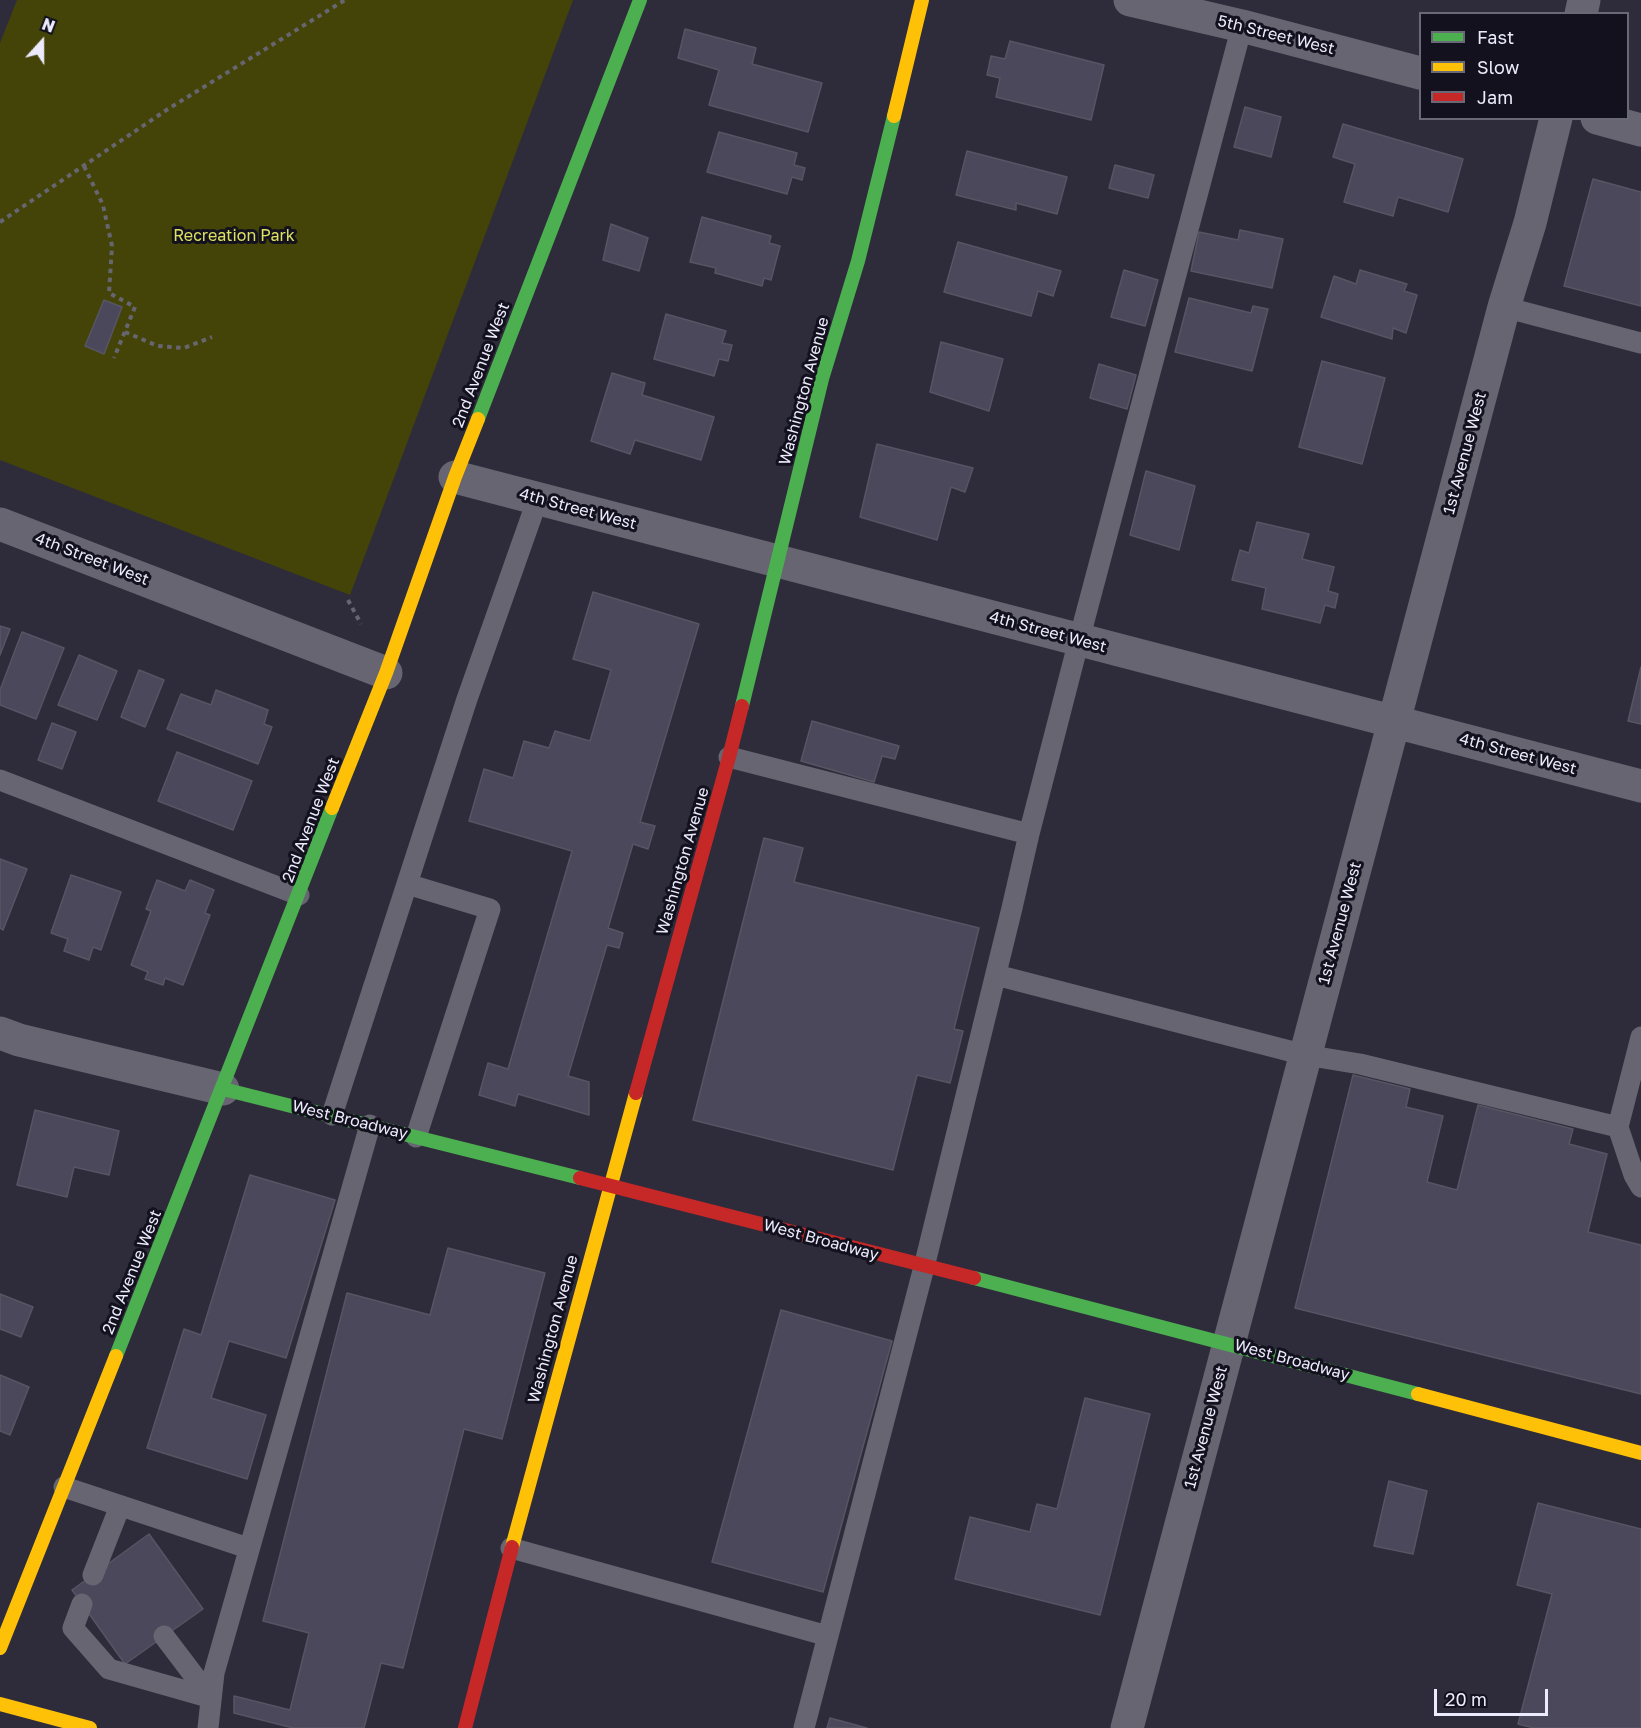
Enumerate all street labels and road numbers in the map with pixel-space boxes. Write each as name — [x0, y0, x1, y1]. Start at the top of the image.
street label: 5th Street West — [1216, 11, 1336, 59]
street label: 2nd Avenue West — [448, 300, 514, 430]
street label: Washington Avenue — [775, 315, 833, 467]
street label: 1st Avenue West — [1439, 390, 1491, 516]
street label: 4th Street West — [517, 484, 639, 534]
street label: 4th Street West — [32, 528, 152, 590]
street label: 4th Street West — [987, 607, 1109, 657]
street label: 4th Street West — [1457, 729, 1579, 779]
street label: 2nd Avenue West — [278, 755, 344, 885]
street label: Washington Avenue — [653, 785, 713, 937]
street label: 1st Avenue West — [1314, 860, 1366, 986]
street label: West Broadway — [290, 1096, 410, 1144]
street label: 2nd Avenue West — [98, 1207, 166, 1337]
street label: West Broadway — [761, 1215, 881, 1265]
street label: Washington Avenue — [524, 1253, 582, 1405]
street label: West Broadway — [1232, 1335, 1352, 1385]
street label: 1st Avenue West — [1180, 1364, 1232, 1490]

